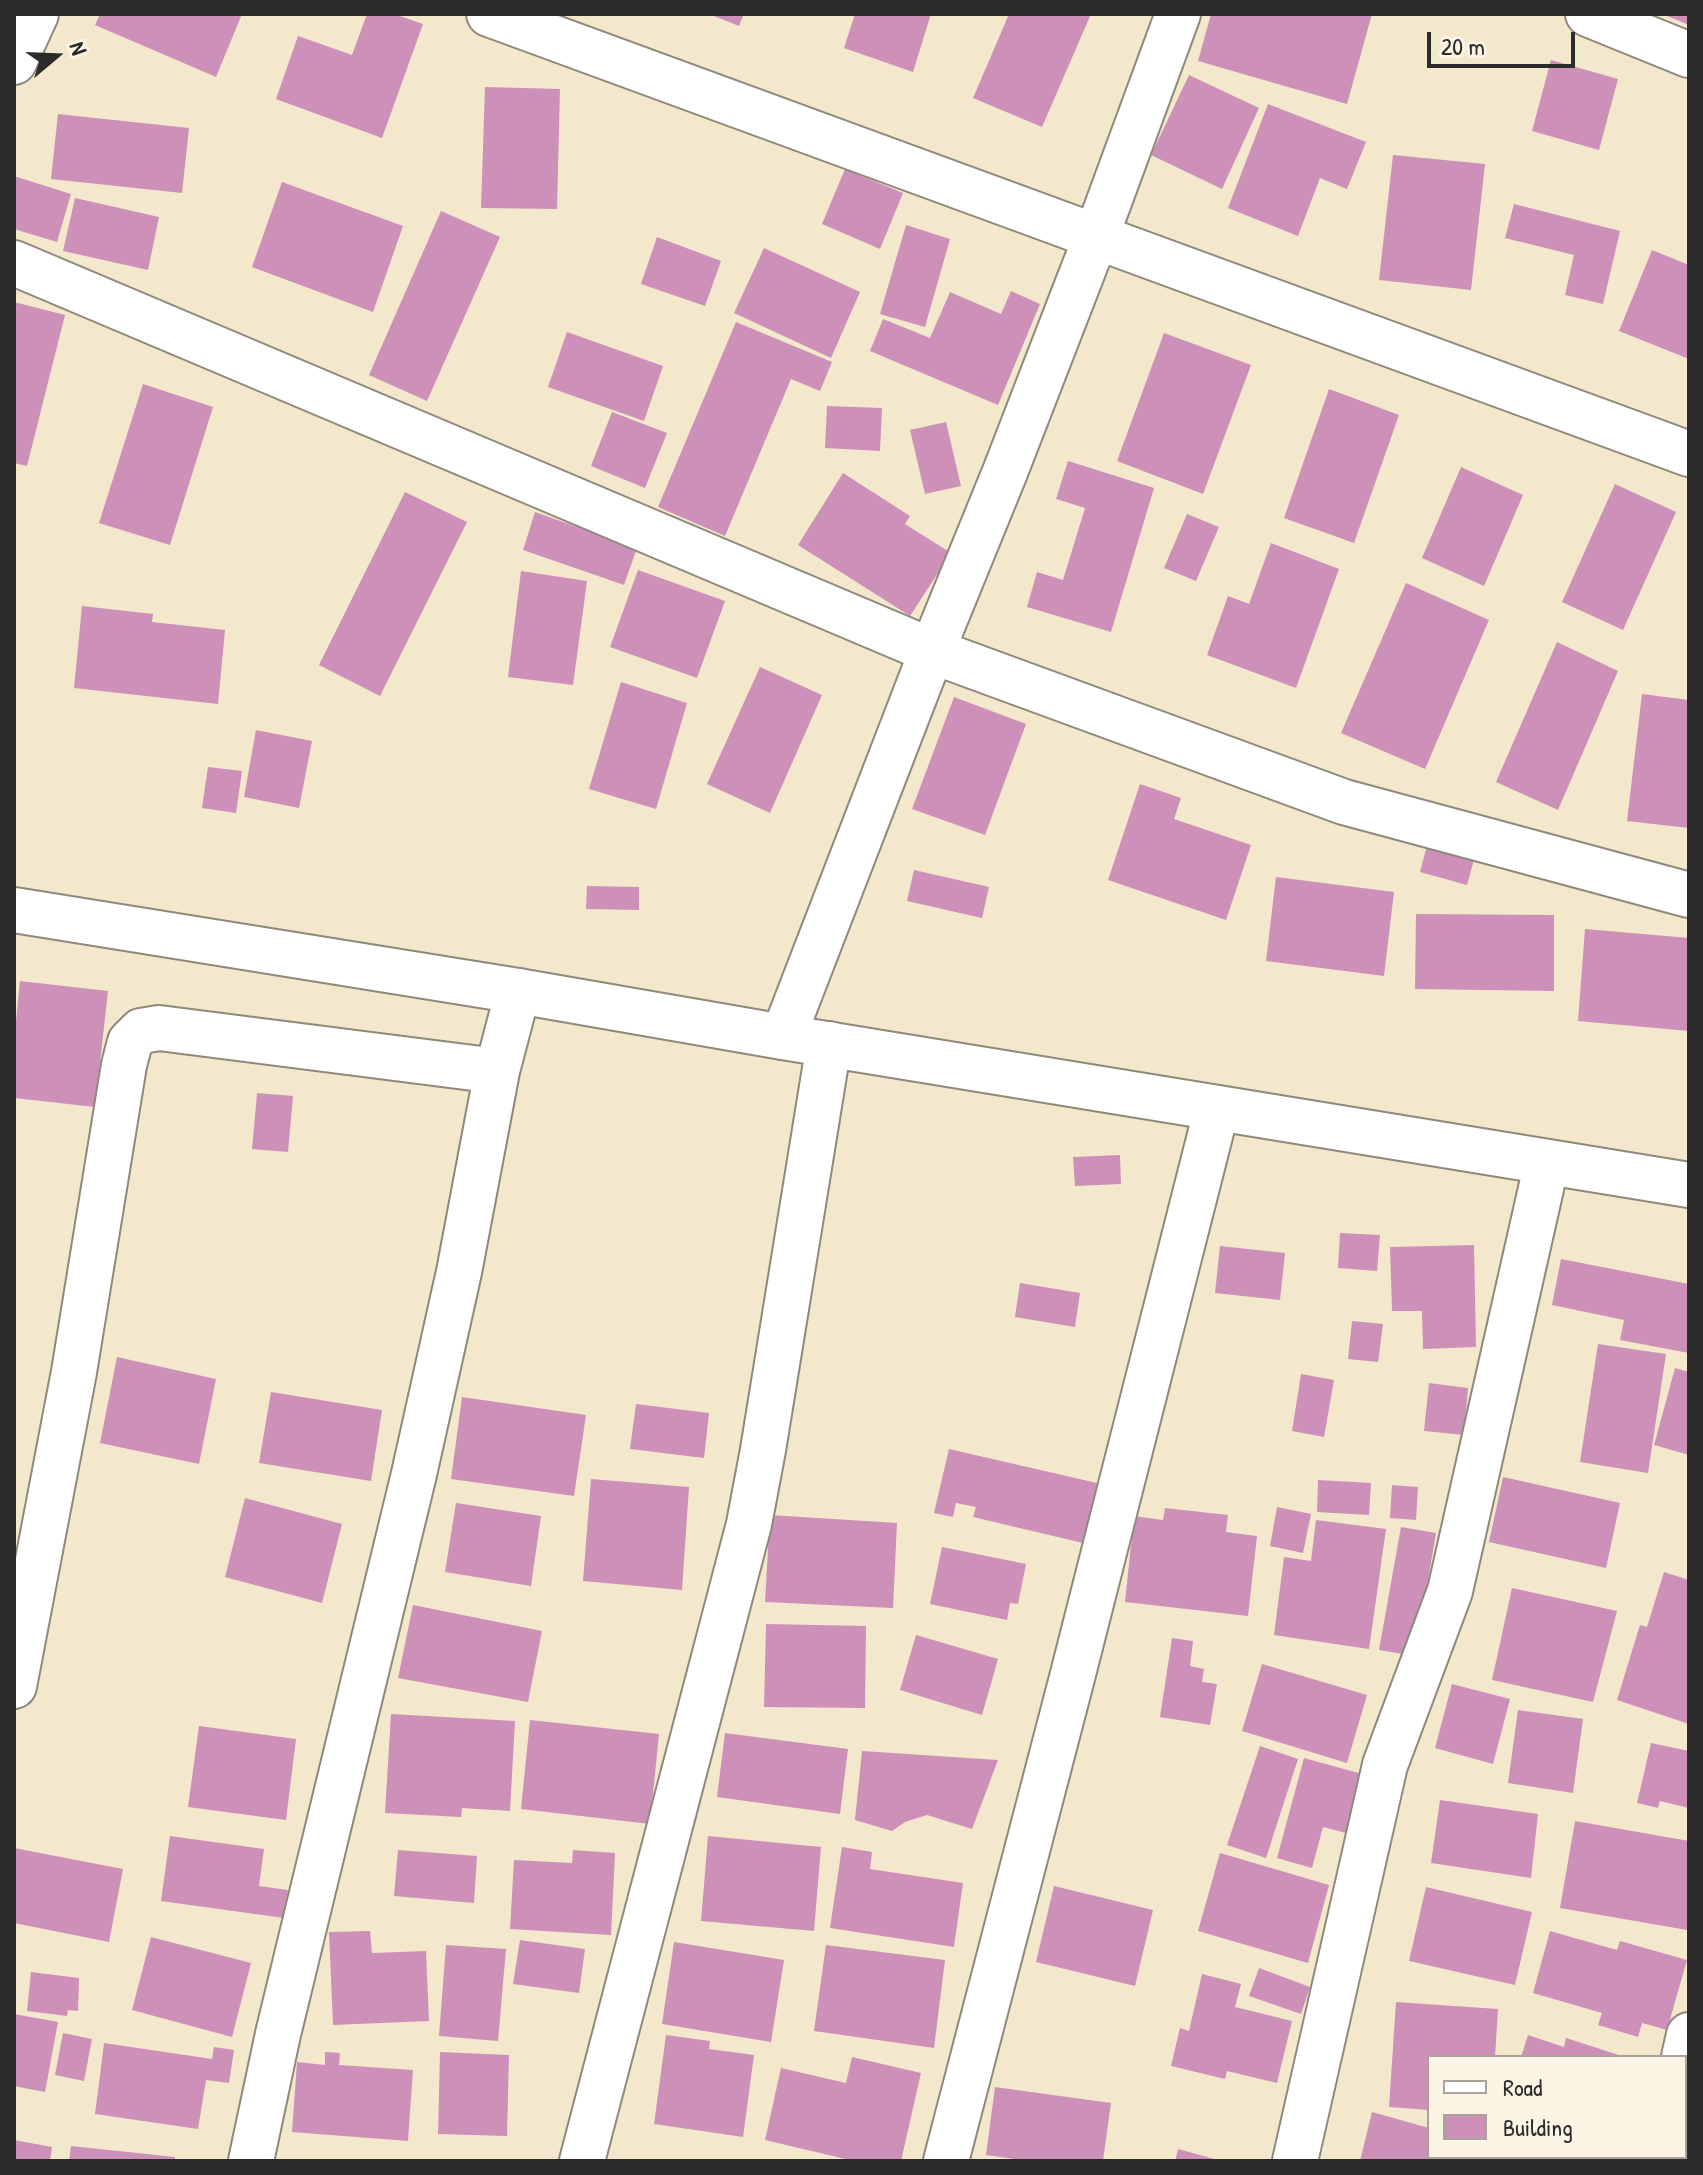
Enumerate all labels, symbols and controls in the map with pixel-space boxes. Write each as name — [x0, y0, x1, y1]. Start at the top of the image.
north arrow — [16, 16, 96, 96]
scale bar — [1431, 16, 1579, 66]
text: 20 m — [1441, 30, 1485, 62]
text: N — [63, 38, 95, 59]
legend — [1427, 2055, 1687, 2159]
text: Road — [1503, 2071, 1542, 2103]
text: Building — [1503, 2111, 1573, 2143]

